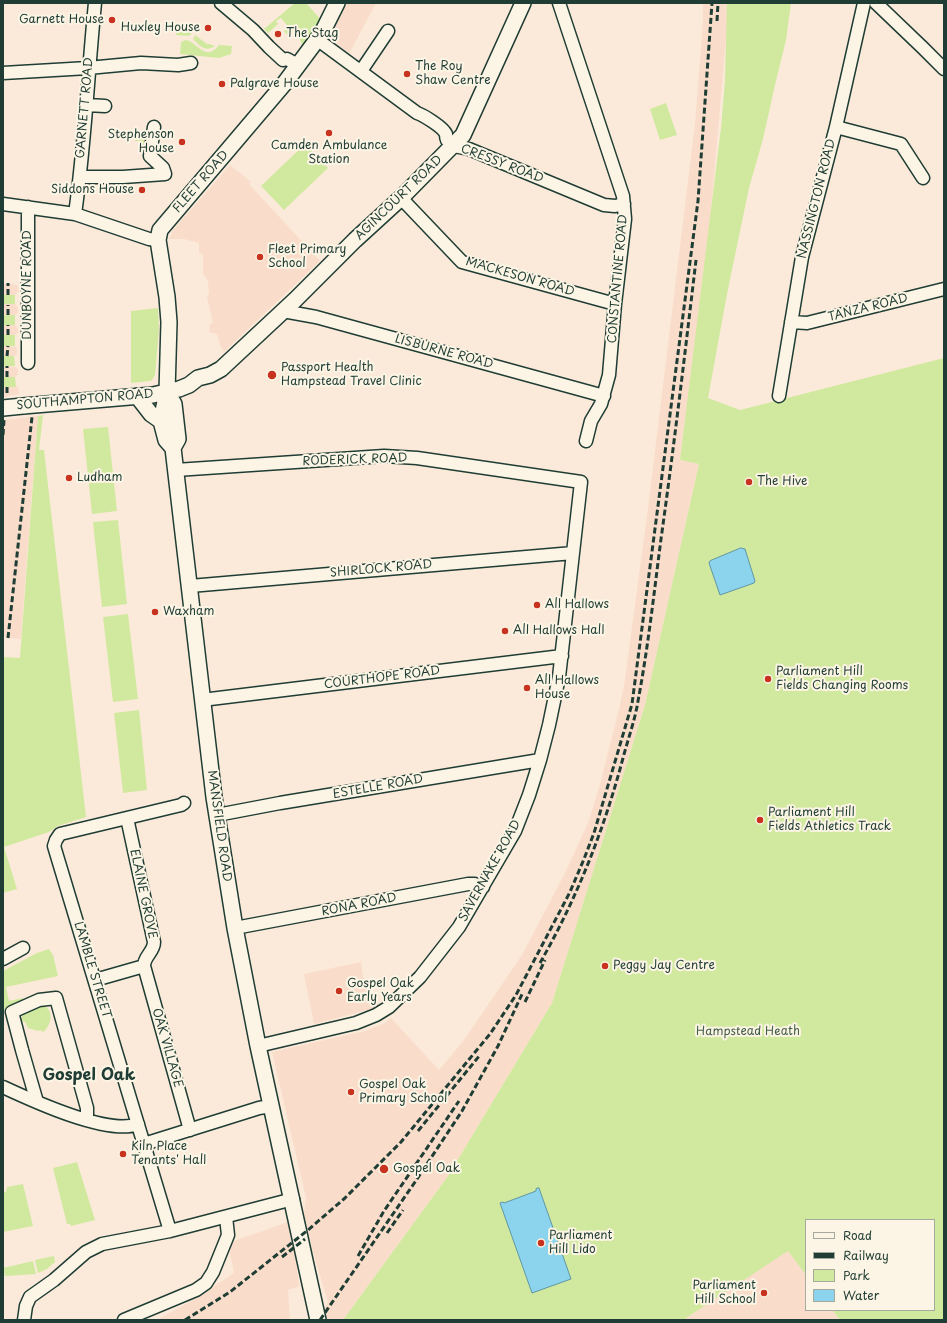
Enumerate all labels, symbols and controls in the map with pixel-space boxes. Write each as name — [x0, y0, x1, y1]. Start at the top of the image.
place label: Garnett House — [19, 13, 104, 27]
marker: Garnett House — [107, 15, 117, 25]
place label: Huxley House — [121, 21, 200, 35]
marker: Huxley House — [203, 23, 213, 33]
place label: The Stag — [286, 27, 338, 41]
marker: The Stag — [273, 29, 283, 39]
street label: GARNETT ROAD — [73, 57, 97, 159]
place label: The Roy Shaw Centre — [415, 60, 491, 88]
marker: The Roy Shaw Centre — [402, 69, 412, 79]
place label: Palgrave House — [230, 77, 319, 91]
marker: Palgrave House — [217, 79, 227, 89]
place label: Stephenson House — [108, 128, 174, 156]
marker: Camden Ambulance Station — [324, 128, 334, 138]
marker: Stephenson House — [177, 137, 187, 147]
street label: NASSINGTON ROAD — [795, 137, 839, 261]
place label: Camden Ambulance Station — [271, 139, 387, 167]
street label: CRESSY ROAD — [459, 142, 545, 186]
street label: FLEET ROAD — [170, 148, 232, 216]
street label: AGINCOURT ROAD — [353, 153, 445, 243]
place label: Siddons House — [51, 183, 134, 197]
marker: Siddons House — [137, 185, 147, 195]
street label: CONSTANTINE ROAD — [605, 214, 631, 344]
street label: DUNBOYNE ROAD — [21, 230, 35, 340]
place label: Fleet Primary School — [268, 243, 346, 271]
marker: Fleet Primary School — [255, 252, 265, 262]
street label: MACKESON ROAD — [464, 255, 576, 299]
street label: TANZA ROAD — [827, 291, 909, 325]
street label: LISBURNE ROAD — [393, 332, 495, 372]
place label: Passport Health Hampstead Travel Clinic — [281, 361, 422, 389]
marker: Passport Health Hampstead Travel Clinic — [266, 369, 278, 381]
street label: SOUTHAMPTON ROAD — [16, 387, 154, 413]
street label: RODERICK ROAD — [302, 451, 408, 469]
place label: Ludham — [77, 471, 122, 485]
marker: Ludham — [64, 473, 74, 483]
place label: The Hive — [757, 475, 807, 489]
marker: The Hive — [744, 477, 754, 487]
street label: SHIRLOCK ROAD — [329, 557, 433, 581]
place label: All Hallows — [545, 598, 609, 612]
marker: All Hallows — [532, 600, 542, 610]
place label: Waxham — [163, 605, 214, 619]
marker: Waxham — [150, 607, 160, 617]
place label: All Hallows Hall — [513, 624, 604, 638]
marker: All Hallows Hall — [500, 626, 510, 636]
street label: COURTHOPE ROAD — [323, 664, 441, 692]
place label: Parliament Hill Fields Changing Rooms — [776, 665, 908, 693]
place label: All Hallows House — [535, 674, 599, 702]
marker: Parliament Hill Fields Changing Rooms — [763, 674, 773, 684]
marker: All Hallows House — [522, 683, 532, 693]
street label: MANSFIELD ROAD — [204, 769, 234, 883]
street label: ESTELLE ROAD — [332, 772, 424, 802]
place label: Parliament Hill Fields Athletics Track — [768, 806, 891, 834]
marker: Parliament Hill Fields Athletics Track — [755, 815, 765, 825]
street label: SAVERNAKE ROAD — [456, 818, 524, 924]
street label: ELAINE GROVE — [126, 848, 160, 940]
street label: RONA ROAD — [320, 891, 398, 919]
street label: LAMBLE STREET — [70, 920, 114, 1020]
place label: Peggy Jay Centre — [613, 959, 715, 973]
marker: Peggy Jay Centre — [600, 961, 610, 971]
place label: Gospel Oak Early Years — [347, 977, 414, 1005]
marker: Gospel Oak Early Years — [334, 986, 344, 996]
street label: OAK VILLAGE — [149, 1007, 185, 1089]
park label: Hampstead Heath — [696, 1025, 800, 1039]
district label: Gospel Oak — [42, 1066, 136, 1086]
place label: Gospel Oak Primary School — [359, 1078, 447, 1106]
marker: Gospel Oak Primary School — [346, 1087, 356, 1097]
place label: Kiln Place Tenants' Hall — [131, 1140, 206, 1168]
marker: Kiln Place Tenants' Hall — [118, 1149, 128, 1159]
place label: Gospel Oak — [393, 1162, 460, 1176]
marker: Gospel Oak — [378, 1163, 390, 1175]
legend — [805, 1219, 935, 1311]
text: Road — [843, 1226, 872, 1244]
place label: Parliament Hill Lido — [549, 1229, 612, 1257]
marker: Parliament Hill Lido — [536, 1238, 546, 1248]
text: Railway — [843, 1246, 889, 1264]
text: Park — [843, 1266, 870, 1284]
place label: Parliament Hill School — [693, 1279, 756, 1307]
text: Water — [843, 1286, 879, 1304]
marker: Parliament Hill School — [759, 1288, 769, 1298]

